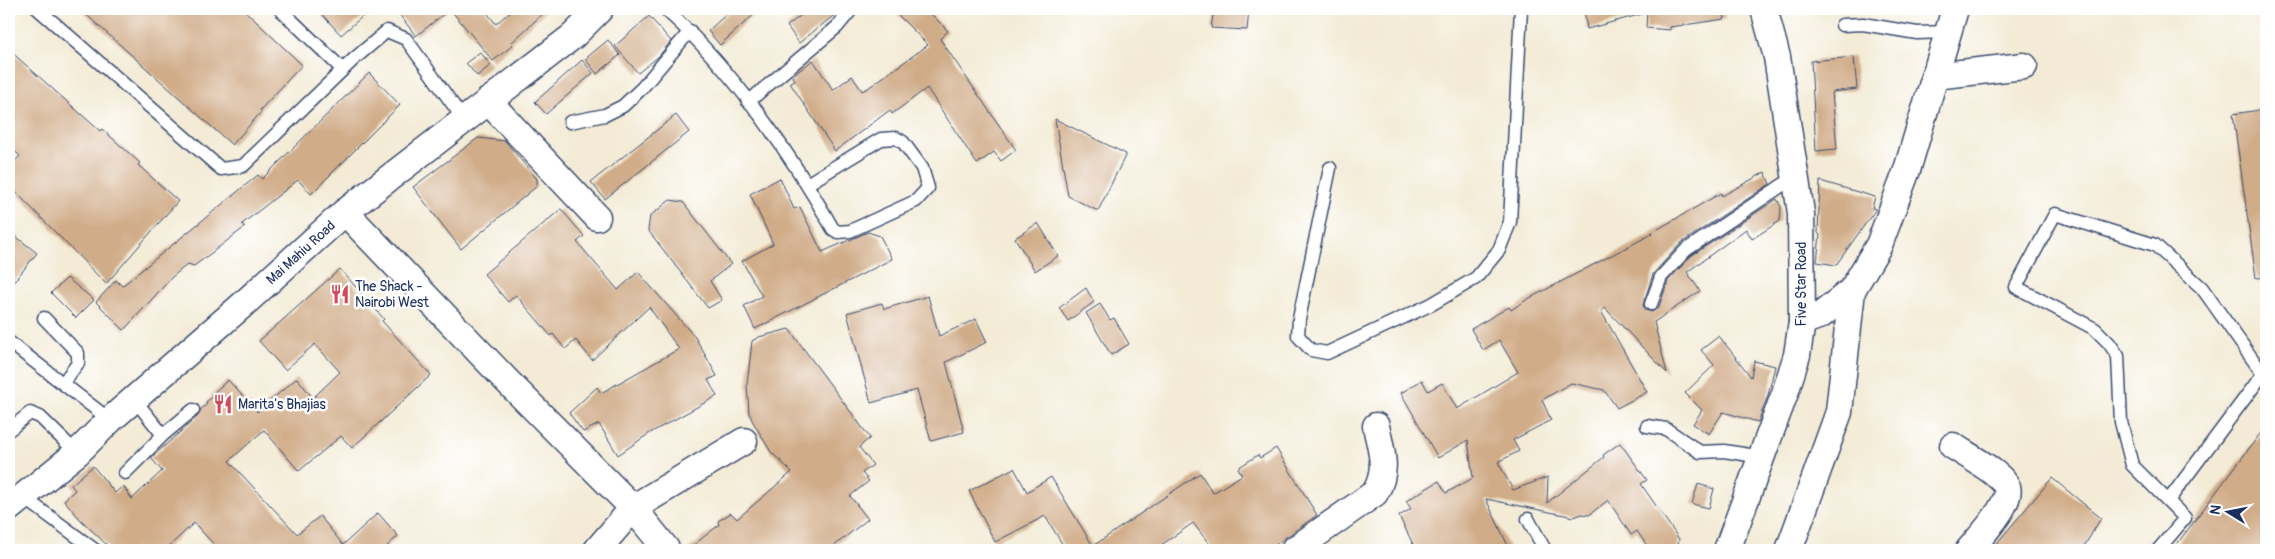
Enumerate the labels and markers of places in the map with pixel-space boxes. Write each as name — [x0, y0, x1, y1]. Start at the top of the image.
place label: The Shack - Nairobi West — [355, 278, 429, 311]
restaurant icon: The Shack - Nairobi West — [329, 283, 351, 305]
restaurant icon: Marita's Bhajias — [212, 393, 234, 415]
place label: Marita's Bhajias — [238, 396, 327, 413]

